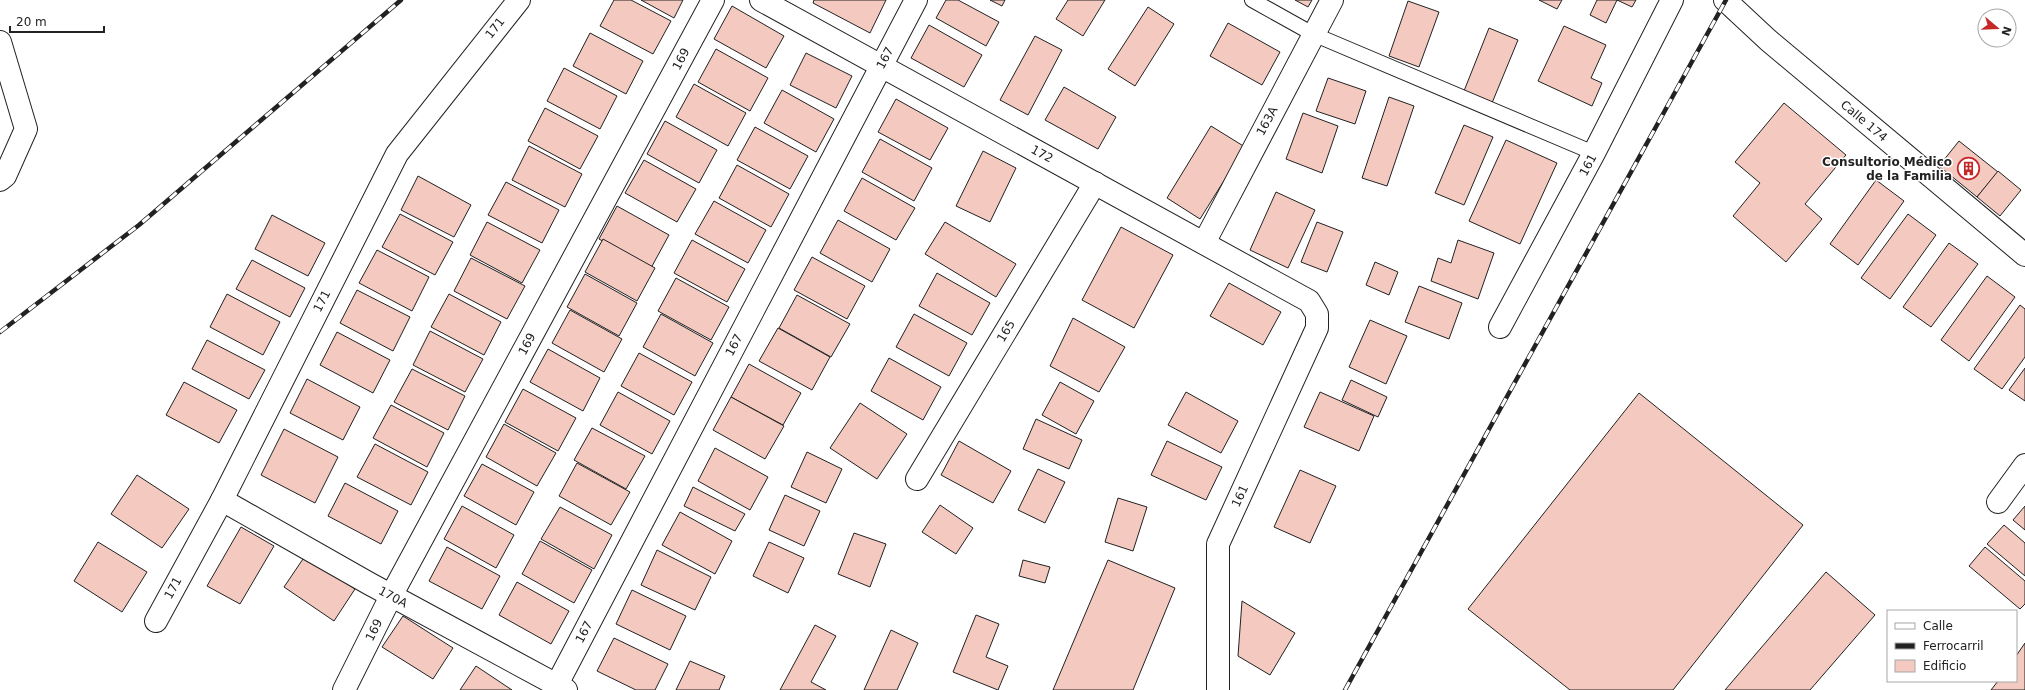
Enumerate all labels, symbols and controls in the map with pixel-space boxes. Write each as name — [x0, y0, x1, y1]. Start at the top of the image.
scale bar — [10, 8, 104, 34]
north arrow — [1977, 8, 2017, 48]
text: 20 m — [16, 15, 47, 29]
street label: 171 — [482, 15, 508, 41]
text: N — [1998, 25, 2014, 38]
street label: 167 — [873, 45, 897, 71]
street label: 169 — [669, 46, 693, 72]
street label: Calle 174 — [1838, 97, 1890, 145]
street label: 163A — [1254, 103, 1281, 138]
street label: 172 — [1029, 142, 1055, 166]
street label: 161 — [1576, 152, 1600, 178]
place label: Consultorio Médico de la Familia — [1822, 155, 1952, 183]
building icon: Consultorio Médico de la Familia — [1955, 156, 1981, 182]
street label: 171 — [311, 288, 333, 314]
street label: 165 — [994, 318, 1018, 344]
street label: 169 — [515, 331, 539, 357]
street label: 167 — [722, 332, 746, 358]
street label: 161 — [1229, 483, 1251, 509]
street label: 171 — [161, 575, 185, 601]
street label: 170A — [376, 584, 411, 611]
legend — [1887, 610, 2017, 682]
street label: 169 — [363, 617, 385, 643]
street label: 167 — [572, 619, 596, 645]
text: Calle — [1923, 619, 1953, 633]
text: Ferrocarril — [1923, 639, 1984, 653]
text: Edificio — [1923, 659, 1966, 673]

